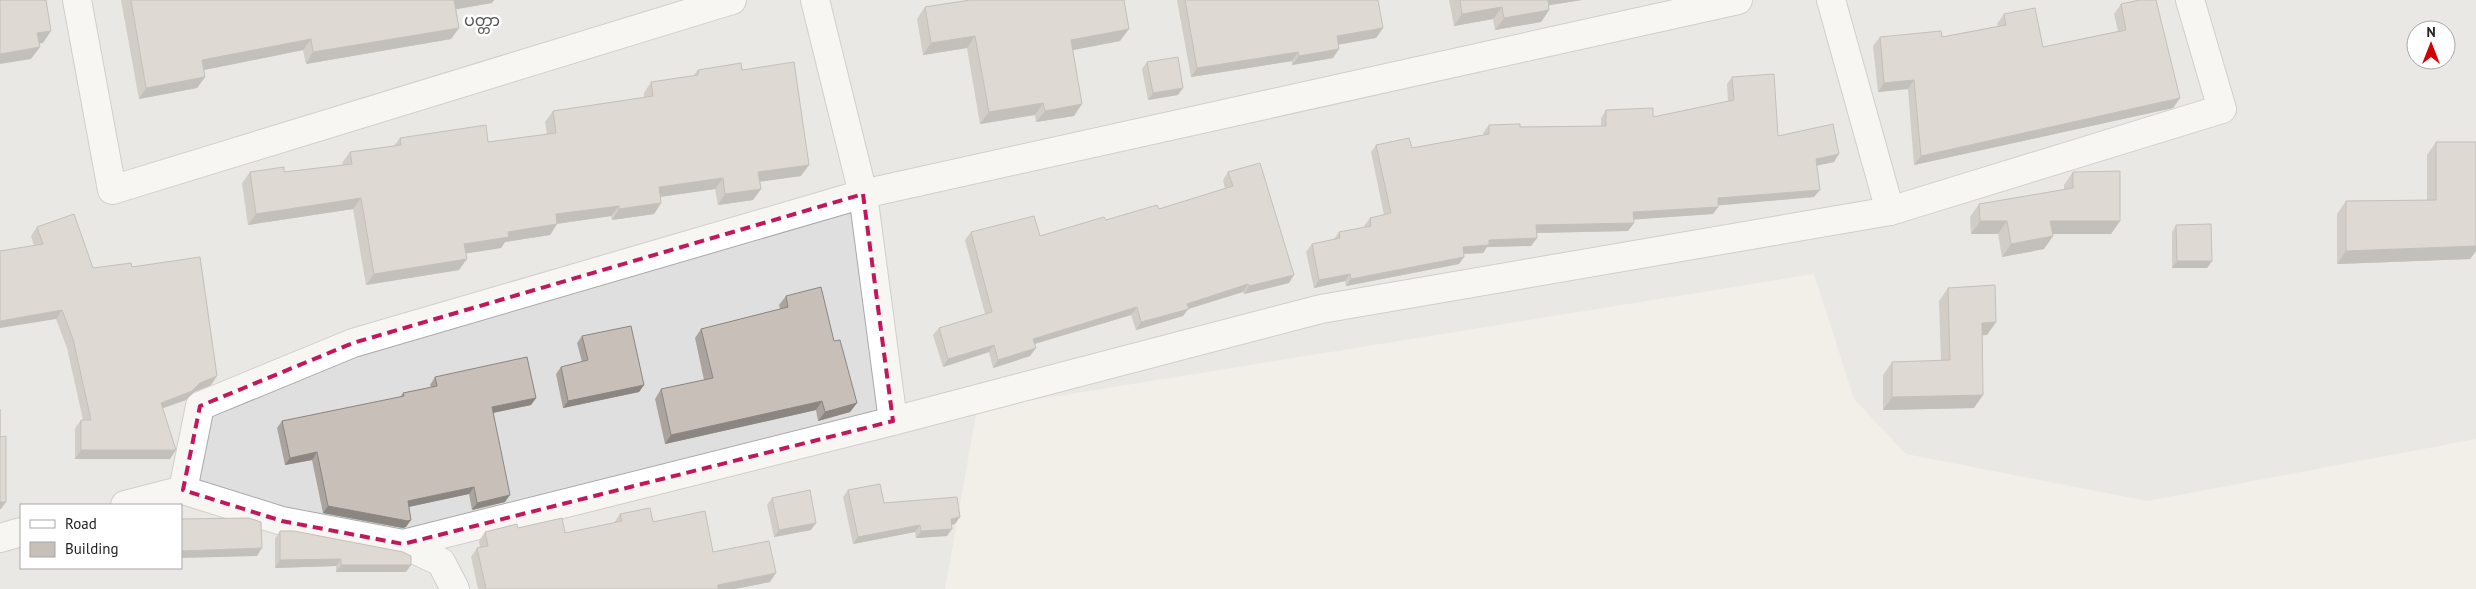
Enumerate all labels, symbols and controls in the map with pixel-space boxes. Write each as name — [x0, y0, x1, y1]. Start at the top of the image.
district label: ပတ္တာ — [464, 10, 500, 34]
north arrow — [2406, 20, 2456, 70]
text: N — [2426, 23, 2436, 41]
legend — [20, 504, 182, 569]
text: Road — [65, 514, 97, 533]
text: Building — [65, 539, 119, 558]

